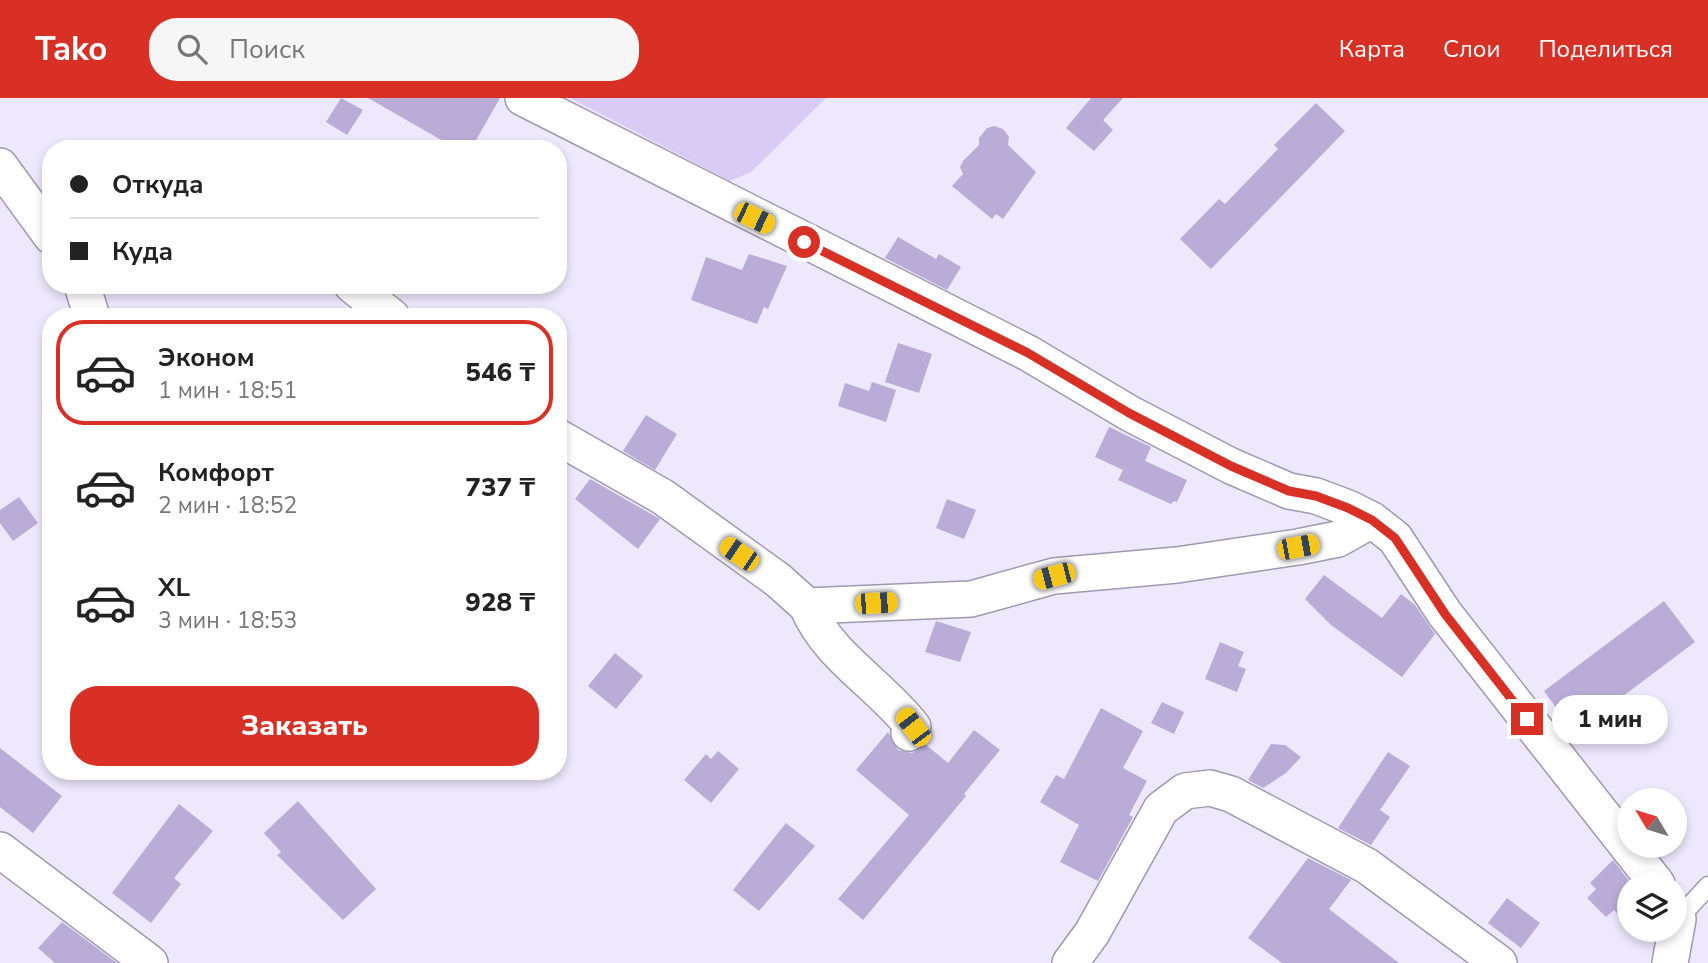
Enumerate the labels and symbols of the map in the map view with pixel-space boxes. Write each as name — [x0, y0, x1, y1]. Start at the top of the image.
car — [731, 199, 778, 237]
route start — [788, 226, 820, 258]
car — [1276, 533, 1321, 561]
car — [716, 534, 763, 574]
car — [1031, 560, 1078, 592]
car — [855, 591, 898, 615]
callout: 1 мин — [1552, 694, 1667, 744]
route end — [1511, 703, 1543, 735]
car — [892, 704, 935, 750]
north arrow — [1617, 788, 1687, 858]

